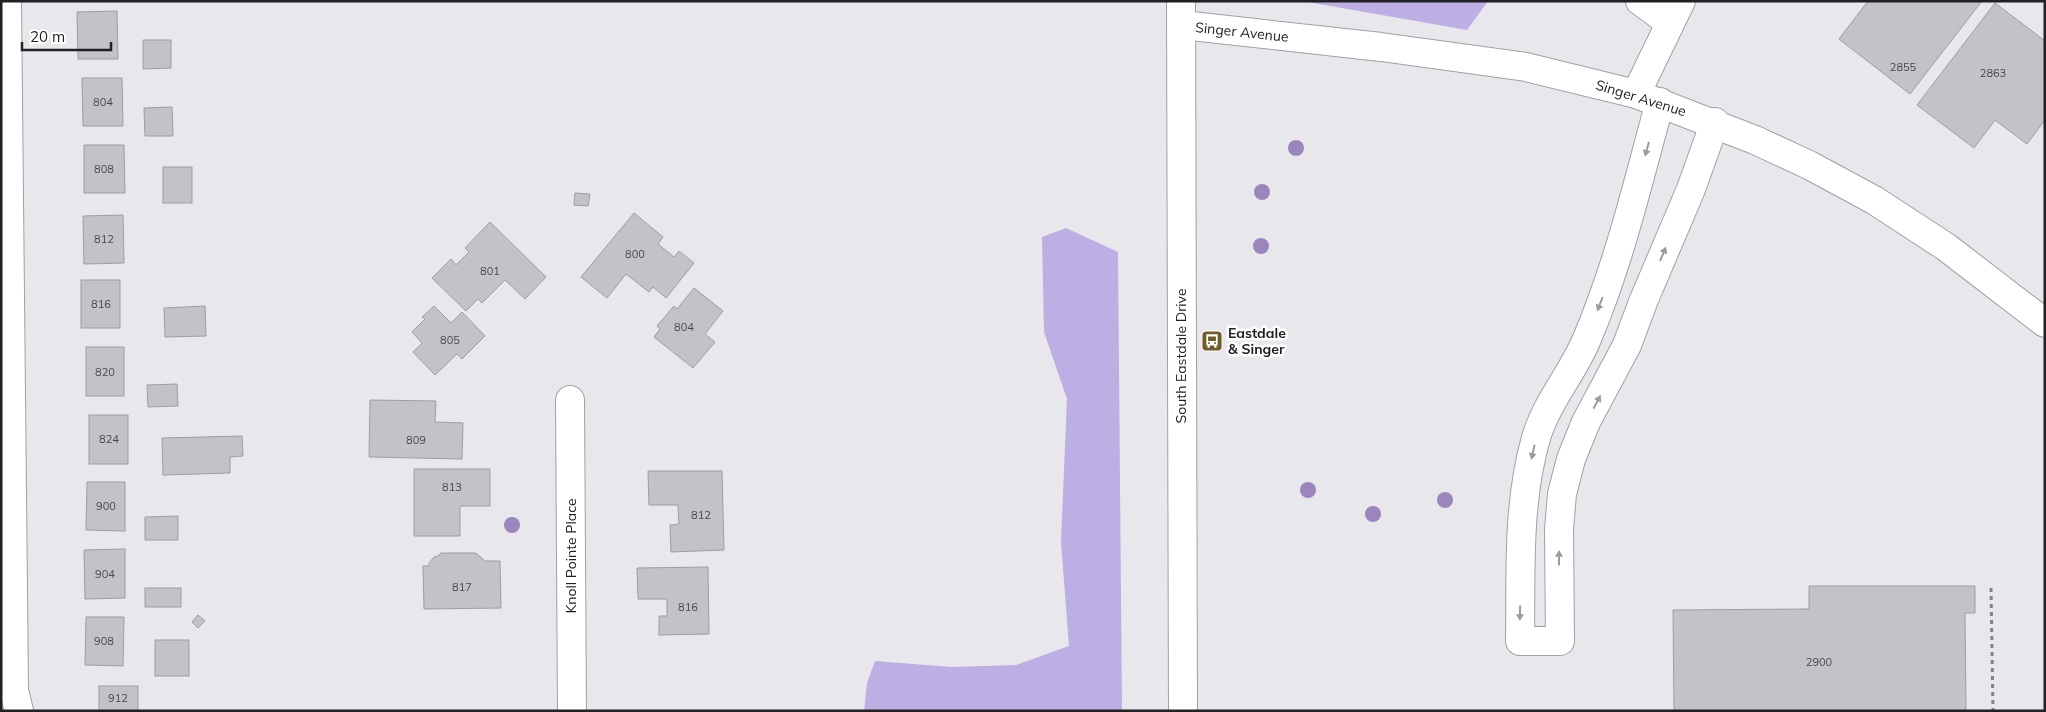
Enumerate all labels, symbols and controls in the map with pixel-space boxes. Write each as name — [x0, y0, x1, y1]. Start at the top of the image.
street label: Singer Avenue — [1194, 18, 1290, 46]
scale bar — [22, 20, 111, 52]
text: 20 m — [30, 27, 65, 46]
house number: 2855 — [1890, 60, 1917, 74]
house number: 2863 — [1980, 66, 2006, 80]
street label: Singer Avenue — [1594, 76, 1688, 120]
house number: 804 — [93, 95, 113, 109]
one-way arrow — [1643, 141, 1651, 157]
house number: 808 — [94, 162, 114, 176]
house number: 812 — [94, 232, 114, 246]
house number: 800 — [625, 247, 645, 261]
one-way arrow — [1660, 247, 1668, 261]
house number: 801 — [480, 264, 500, 278]
street label: South Eastdale Drive — [1172, 288, 1190, 424]
house number: 816 — [91, 297, 111, 311]
one-way arrow — [1596, 297, 1604, 312]
house number: 804 — [674, 320, 694, 334]
place label: Eastdale & Singer — [1228, 324, 1286, 358]
bus stop icon: Eastdale & Singer — [1200, 329, 1224, 353]
house number: 805 — [440, 333, 460, 347]
house number: 820 — [95, 365, 115, 379]
one-way arrow — [1593, 395, 1601, 409]
house number: 824 — [99, 432, 119, 446]
house number: 809 — [406, 433, 426, 447]
one-way arrow — [1529, 444, 1537, 459]
house number: 813 — [442, 480, 462, 494]
street label: Knoll Pointe Place — [562, 498, 580, 614]
house number: 900 — [96, 499, 116, 513]
house number: 812 — [691, 508, 711, 522]
one-way arrow — [1555, 549, 1563, 565]
house number: 904 — [95, 567, 115, 581]
house number: 817 — [452, 580, 472, 594]
house number: 816 — [678, 600, 698, 614]
one-way arrow — [1516, 605, 1524, 621]
house number: 908 — [94, 634, 114, 648]
house number: 2900 — [1806, 655, 1833, 669]
house number: 912 — [108, 691, 128, 705]

